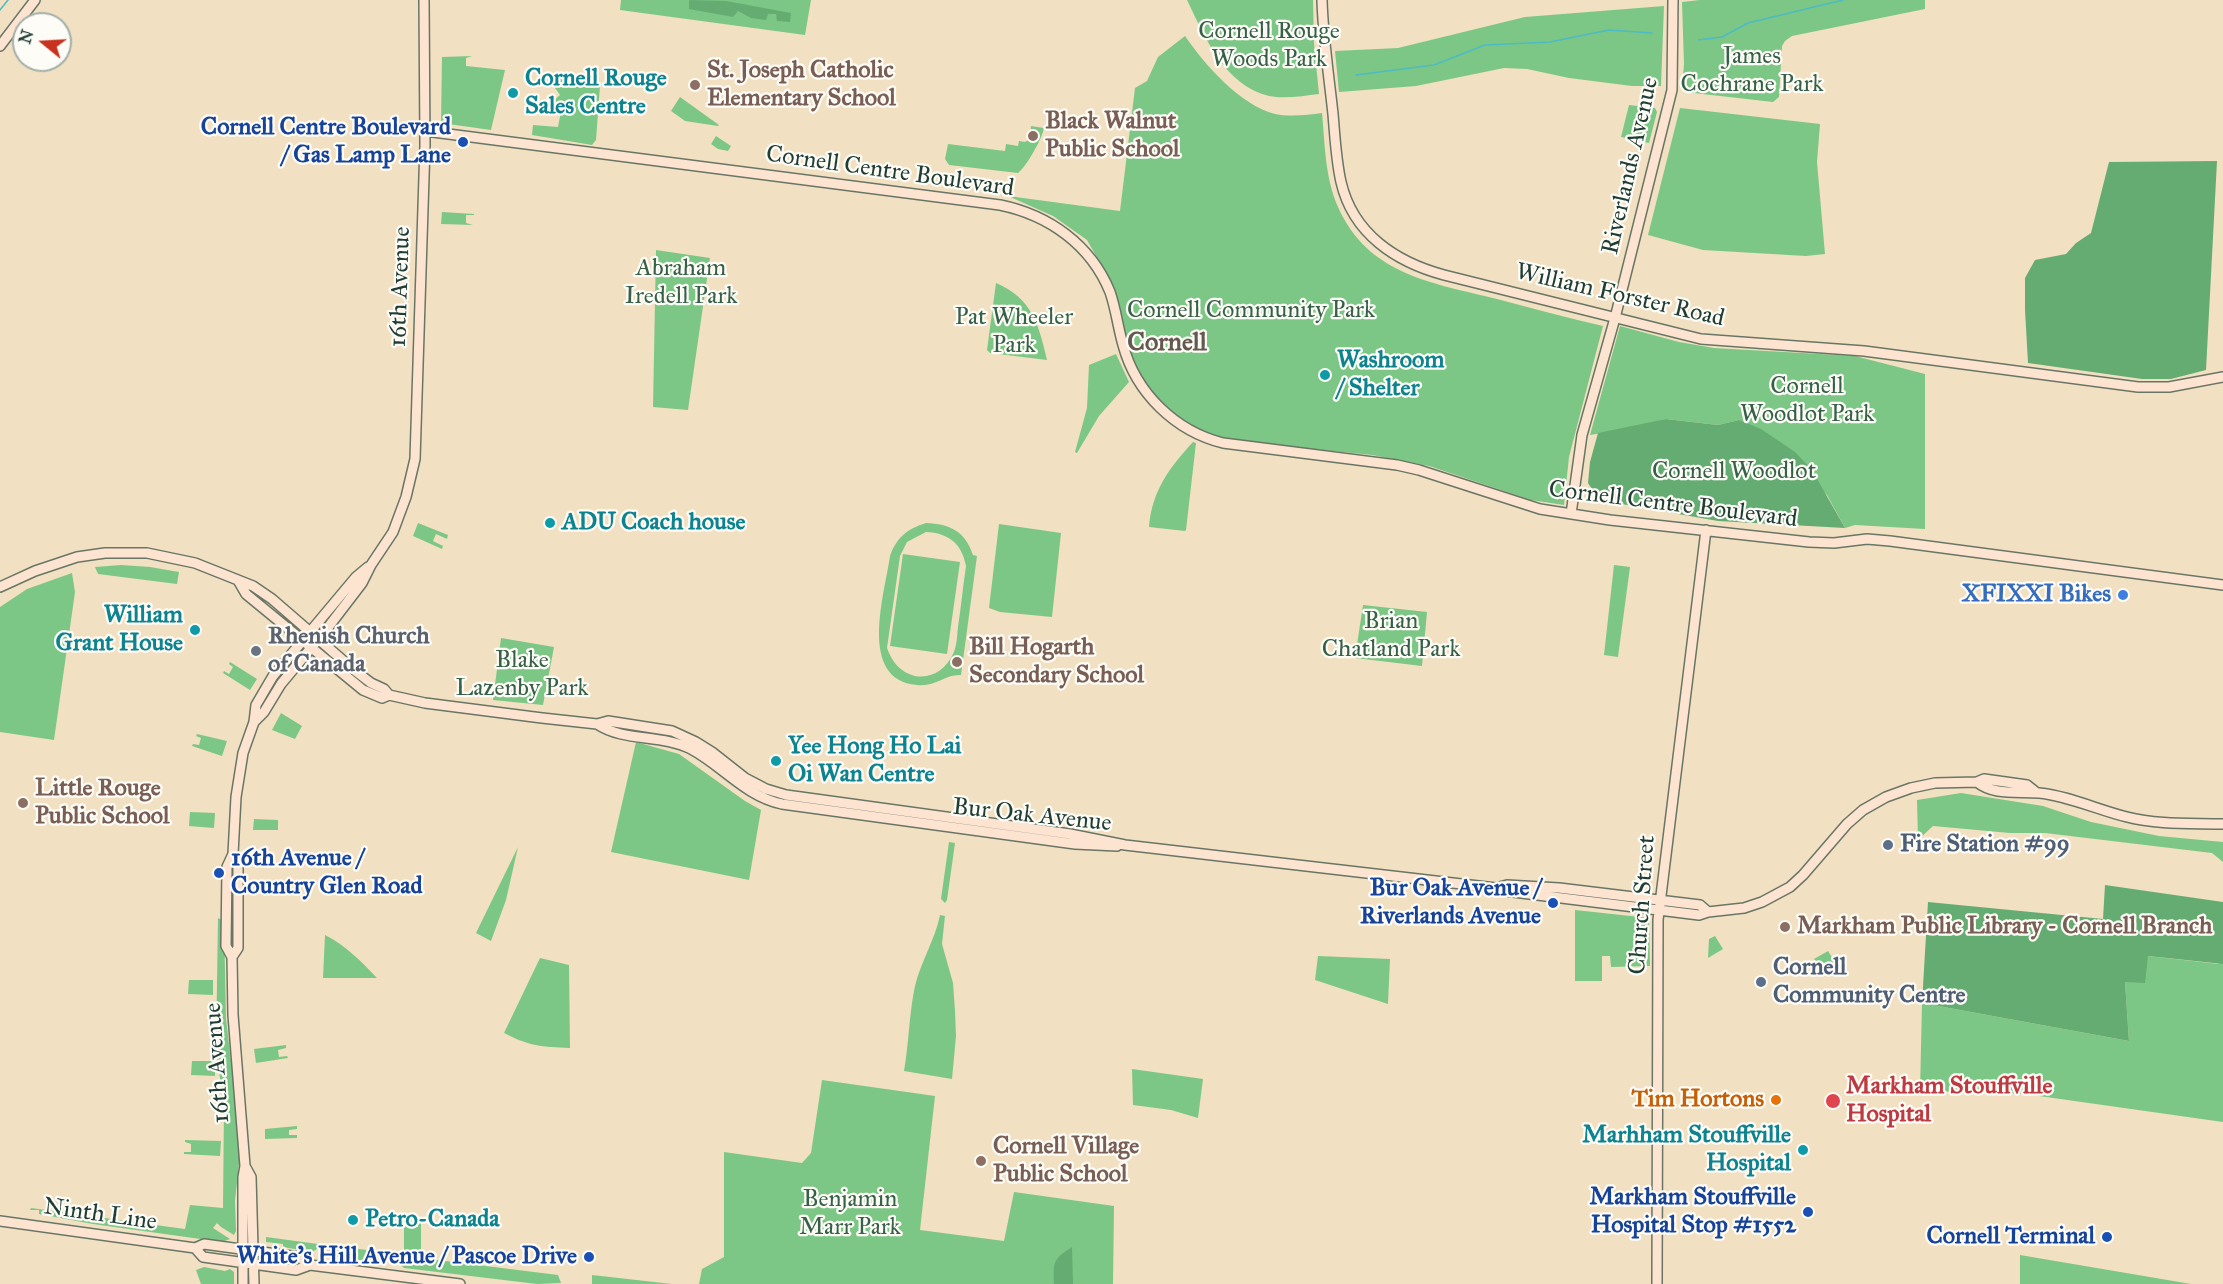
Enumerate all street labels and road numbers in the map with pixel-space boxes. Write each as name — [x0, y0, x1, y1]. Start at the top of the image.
street label: Riverlands Avenue — [1597, 75, 1665, 257]
street label: Cornell Centre Boulevard — [764, 140, 1016, 204]
street label: 16th Avenue — [385, 226, 417, 348]
street label: William Forster Road — [1513, 258, 1727, 334]
street label: Cornell Centre Boulevard — [1547, 475, 1799, 535]
street label: Bur Oak Avenue — [951, 793, 1113, 839]
street label: Church Street — [1624, 834, 1662, 976]
street label: 16th Avenue — [199, 1002, 237, 1124]
street label: Ninth Line — [42, 1193, 158, 1237]

